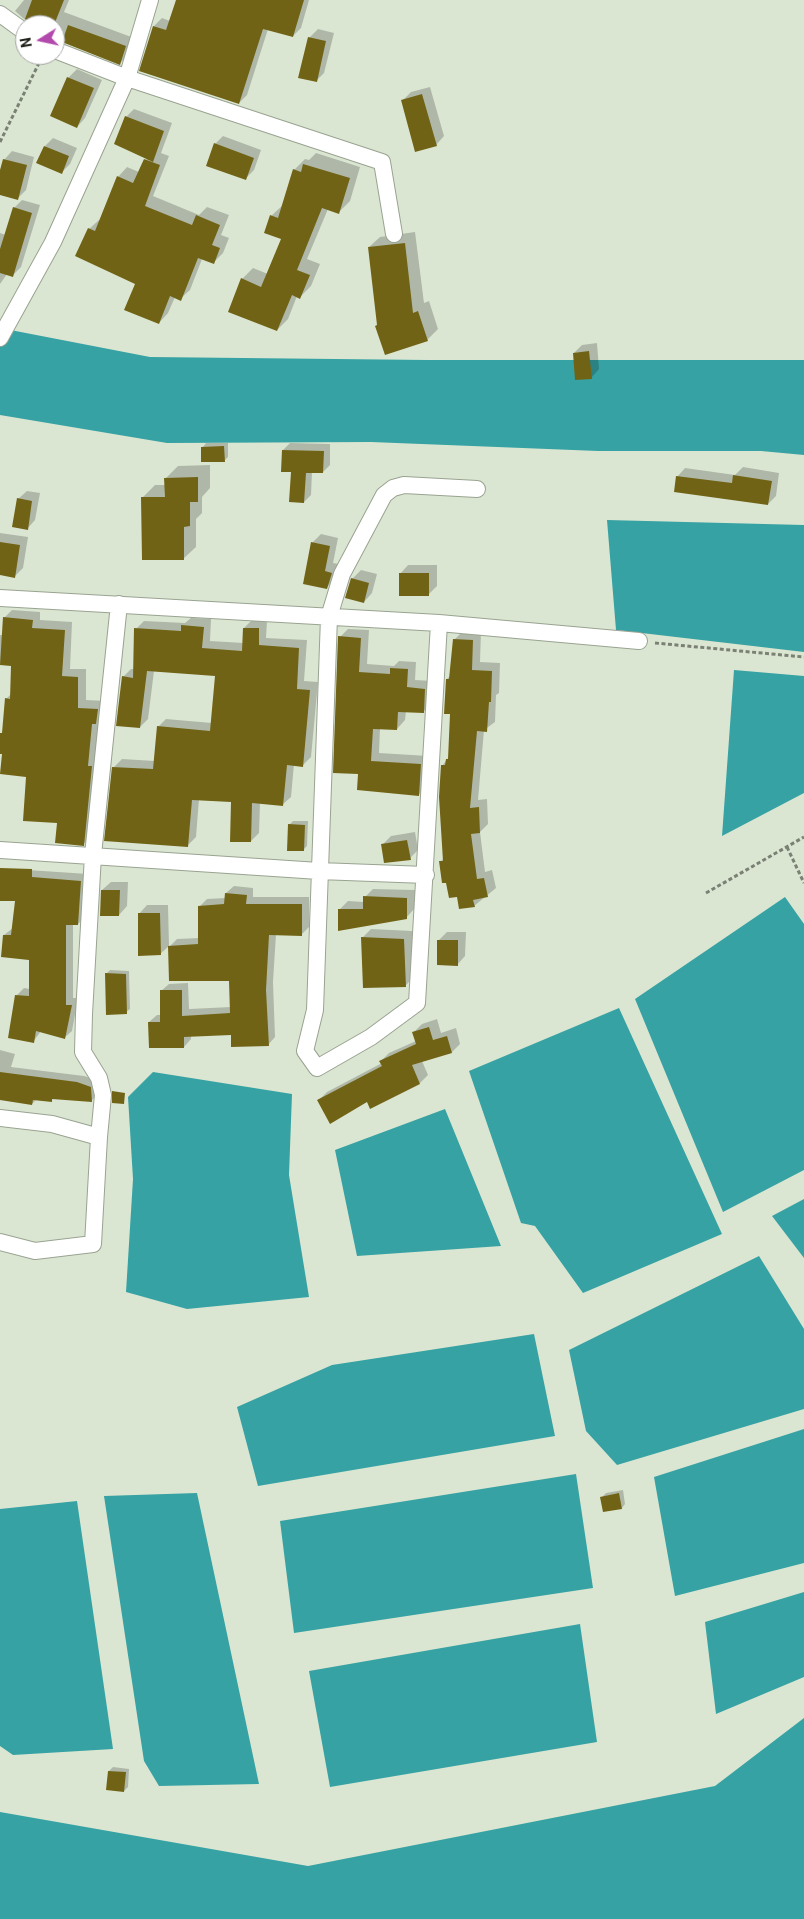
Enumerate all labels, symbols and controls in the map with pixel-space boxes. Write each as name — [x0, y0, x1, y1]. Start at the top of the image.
north arrow — [15, 15, 65, 65]
text: N — [17, 36, 35, 49]

